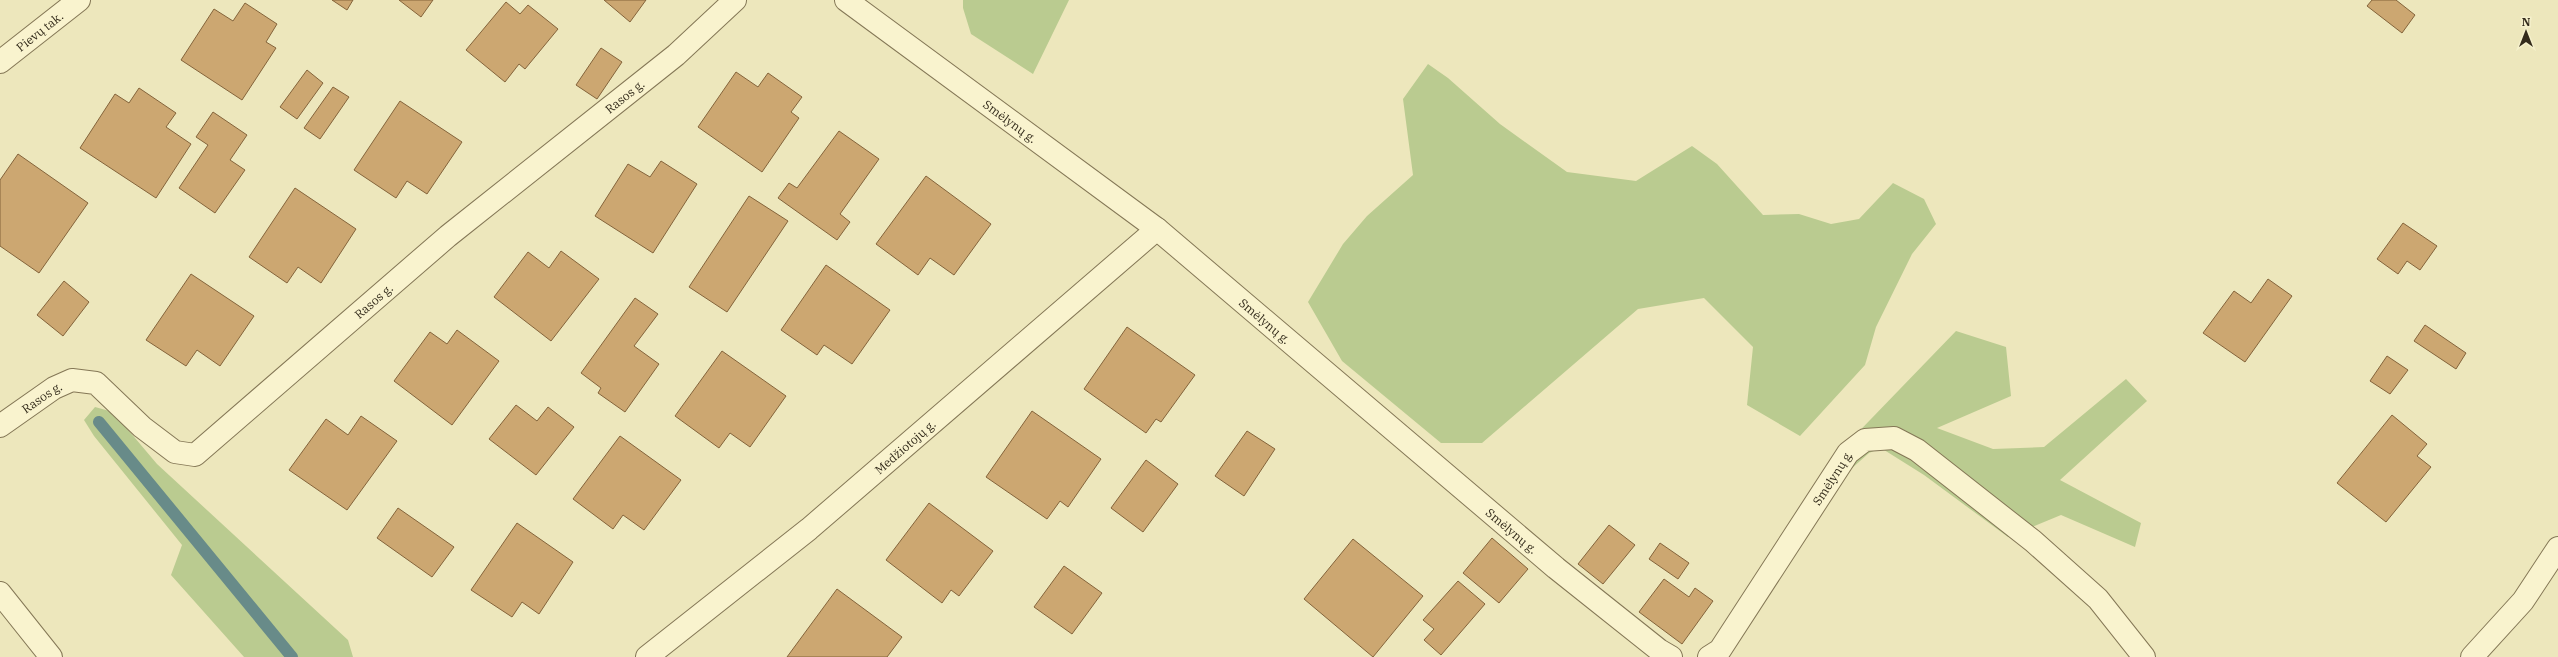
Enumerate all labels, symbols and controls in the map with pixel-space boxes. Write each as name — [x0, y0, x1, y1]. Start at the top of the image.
street label: Pievų tak. — [13, 8, 66, 54]
north arrow — [2506, 12, 2546, 52]
text: N — [2522, 15, 2531, 29]
street label: Rasos g. — [602, 76, 647, 116]
street label: Smėlynų g. — [981, 96, 1040, 146]
street label: Rasos g. — [351, 280, 396, 321]
street label: Smėlynų g. — [1236, 295, 1294, 347]
street label: Rasos g. — [19, 378, 64, 416]
street label: Medžiotojų g. — [871, 416, 938, 477]
street label: Smėlynų g. — [1809, 446, 1854, 508]
street label: Smėlynų g. — [1483, 505, 1541, 557]

